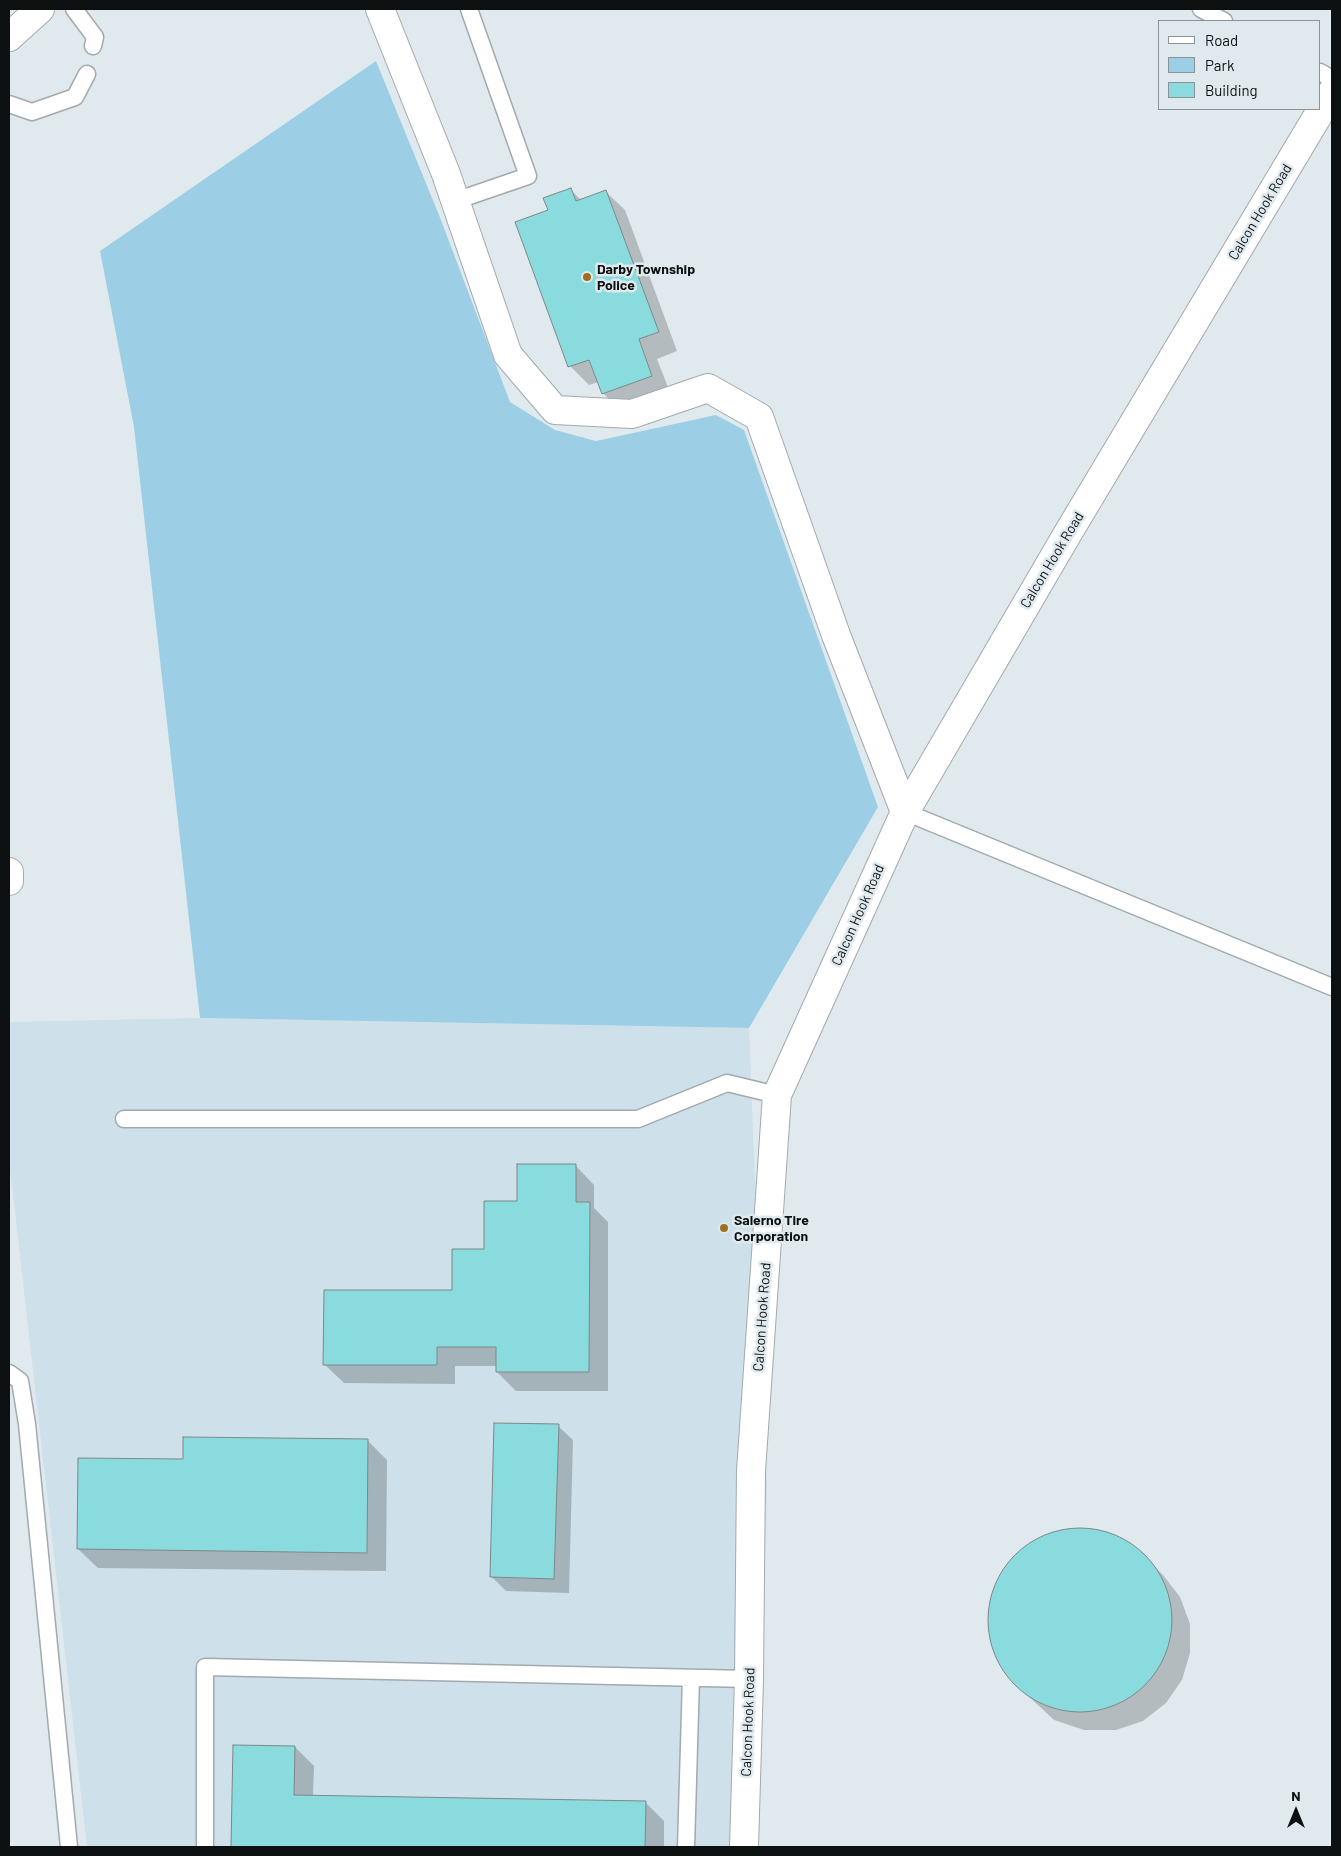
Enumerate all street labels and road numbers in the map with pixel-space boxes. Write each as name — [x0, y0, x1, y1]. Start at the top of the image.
street label: Calcon Hook Road — [1225, 161, 1295, 263]
street label: Calcon Hook Road — [1017, 509, 1087, 611]
street label: Calcon Hook Road — [828, 862, 888, 968]
street label: Calcon Hook Road — [750, 1262, 774, 1372]
street label: Calcon Hook Road — [738, 1667, 758, 1777]

